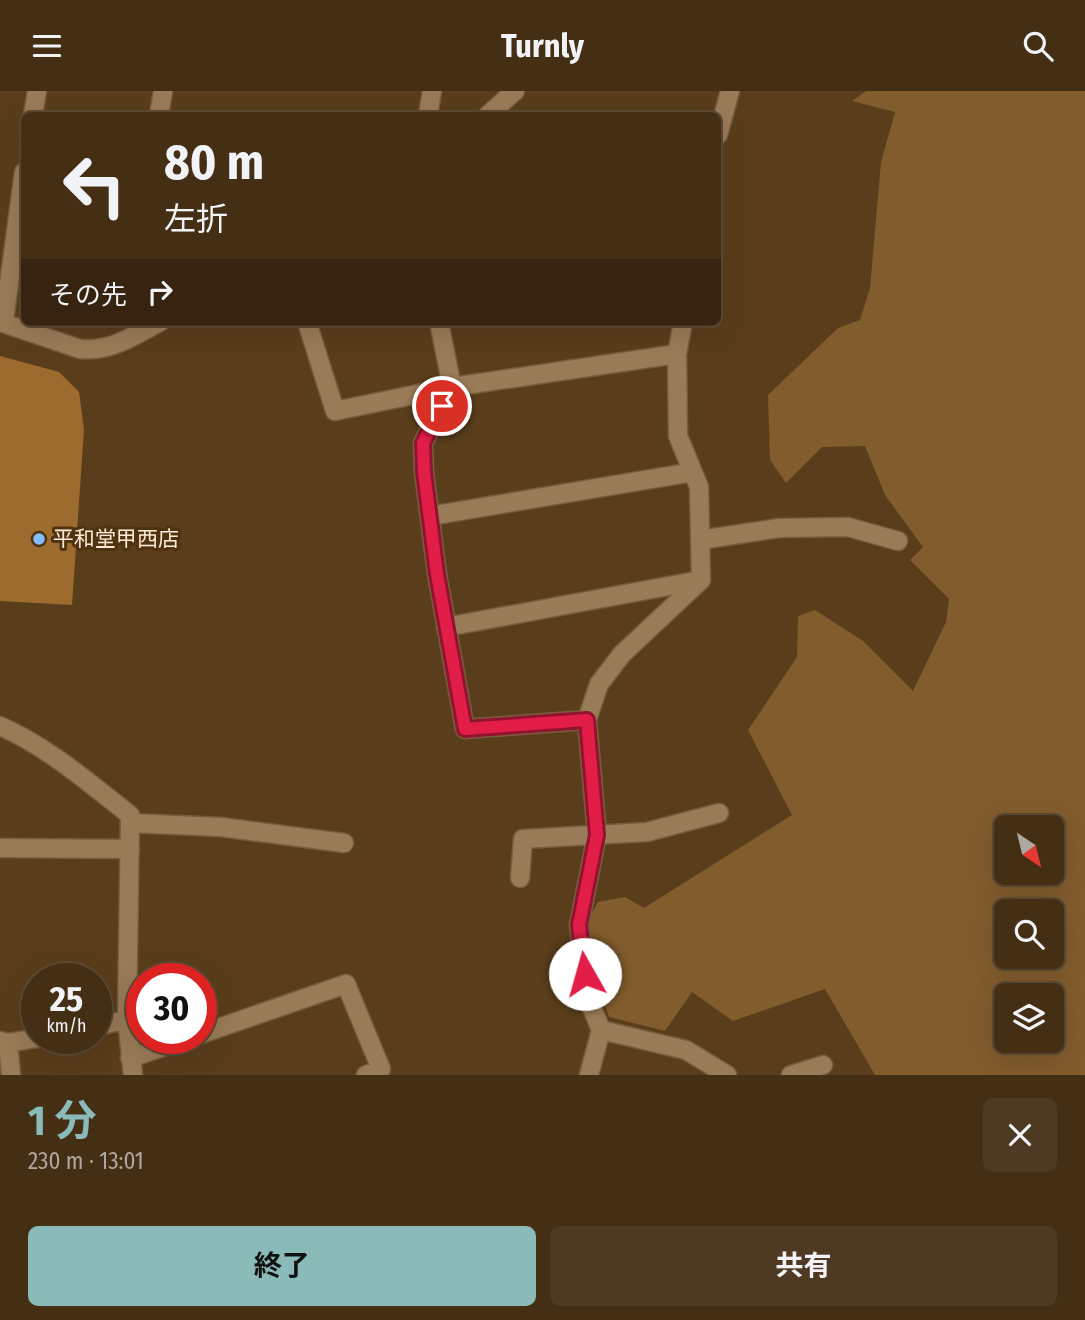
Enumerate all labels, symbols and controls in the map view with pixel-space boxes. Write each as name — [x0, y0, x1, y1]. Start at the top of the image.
icon: menu — [28, 27, 66, 65]
text: Turnly — [501, 27, 584, 65]
icon: search — [1019, 27, 1057, 65]
text: 80 m — [164, 133, 264, 192]
icon: left — [49, 140, 140, 231]
text: 左折 — [164, 200, 228, 238]
icon: right — [141, 273, 179, 311]
text: その先 — [49, 280, 127, 311]
pin — [412, 376, 472, 436]
icon: arrive — [423, 387, 461, 425]
place label: 平和堂甲西店 — [53, 526, 179, 552]
marker: 平和堂甲西店 — [31, 531, 47, 547]
north arrow — [994, 815, 1064, 885]
map controls — [994, 815, 1064, 1053]
button: search — [994, 899, 1064, 969]
position arrow — [548, 937, 622, 1011]
speed limit sign: 30 — [126, 963, 217, 1054]
text: 25 — [50, 978, 83, 1020]
button: layers — [994, 983, 1064, 1053]
text: km/h — [46, 1015, 87, 1037]
text: 1 分 — [28, 1096, 97, 1146]
button: close — [983, 1098, 1057, 1172]
text: 230 m · 13:01 — [28, 1147, 144, 1175]
button: 終了 — [28, 1226, 536, 1306]
button: 共有 — [550, 1226, 1057, 1306]

